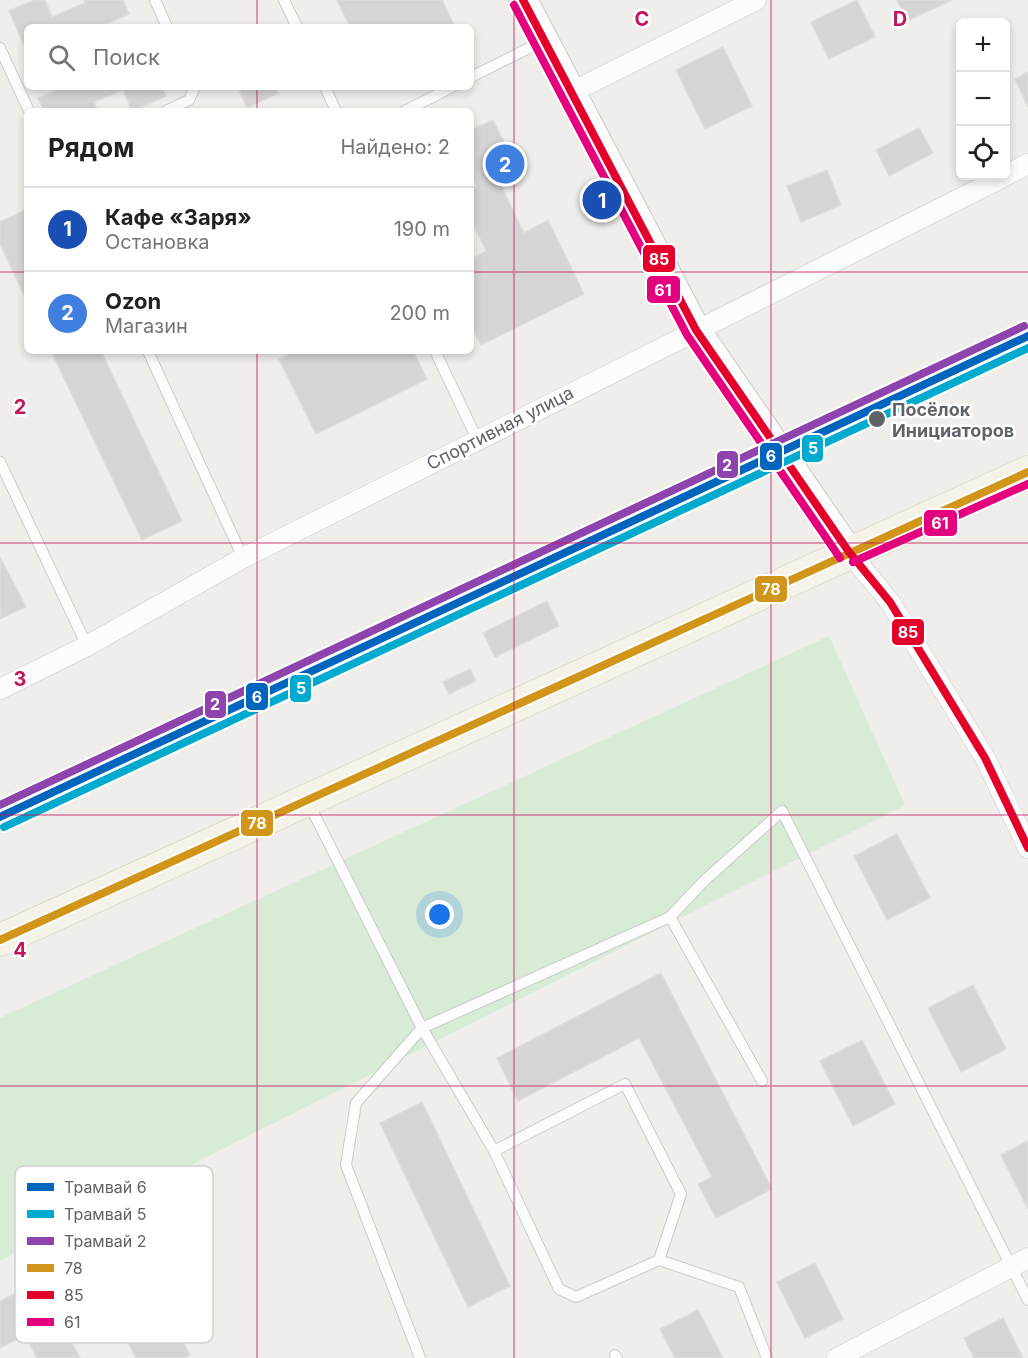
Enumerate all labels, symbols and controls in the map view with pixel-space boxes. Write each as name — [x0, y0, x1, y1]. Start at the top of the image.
text: C — [635, 7, 649, 31]
text: D — [893, 7, 907, 31]
map controls — [956, 18, 1010, 180]
button: + — [956, 18, 1010, 72]
search box — [24, 24, 474, 90]
icon: search — [45, 41, 78, 74]
text: Поиск — [93, 44, 160, 70]
button: − — [956, 72, 1010, 126]
button: locate — [956, 126, 1010, 180]
text: Рядом — [48, 132, 134, 163]
text: Найдено: 2 — [340, 135, 450, 159]
pin: 2 — [486, 142, 524, 186]
pin: 1 — [582, 178, 622, 222]
text: Кафе «Заря» — [105, 204, 252, 230]
text: 1 — [63, 217, 72, 241]
text: 190 m — [394, 217, 450, 241]
text: Остановка — [105, 230, 209, 254]
line badge: 85 — [642, 244, 676, 273]
text: 85 — [649, 249, 669, 269]
line badge: 61 — [646, 275, 681, 304]
text: 61 — [654, 280, 672, 300]
text: Ozon — [105, 288, 161, 314]
text: 2 — [61, 301, 74, 325]
text: 200 m — [389, 301, 450, 325]
text: Магазин — [105, 314, 188, 338]
street label: Спортивная улица — [423, 382, 577, 474]
text: 2 — [14, 395, 26, 419]
place label: Посёлок Инициаторов — [892, 399, 1014, 441]
marker: Посёлок Инициаторов — [867, 409, 887, 429]
line badge: 5 — [801, 434, 824, 463]
text: 5 — [808, 438, 818, 458]
line badge: 6 — [759, 442, 783, 471]
text: 6 — [766, 446, 776, 466]
line badge: 2 — [716, 450, 739, 479]
text: 2 — [722, 455, 732, 475]
line badge: 61 — [923, 509, 958, 537]
text: 61 — [931, 513, 949, 533]
line badge: 78 — [754, 575, 788, 603]
text: 78 — [761, 579, 781, 599]
line badge: 85 — [891, 618, 925, 646]
text: 85 — [898, 622, 918, 642]
text: 3 — [14, 667, 26, 691]
line badge: 5 — [289, 674, 312, 703]
text: 5 — [296, 678, 306, 698]
line badge: 6 — [245, 682, 269, 711]
text: 6 — [252, 687, 262, 707]
line badge: 2 — [204, 690, 227, 719]
text: 2 — [210, 694, 220, 714]
line badge: 78 — [240, 809, 274, 837]
text: 78 — [247, 813, 267, 833]
your location — [425, 900, 454, 929]
text: 4 — [13, 938, 27, 962]
legend — [15, 1166, 213, 1343]
text: Трамвай 6 — [64, 1177, 147, 1197]
text: Трамвай 5 — [64, 1204, 146, 1224]
text: Трамвай 2 — [64, 1231, 146, 1251]
text: 78 — [64, 1258, 83, 1278]
text: 85 — [64, 1285, 84, 1305]
text: 61 — [64, 1312, 80, 1332]

